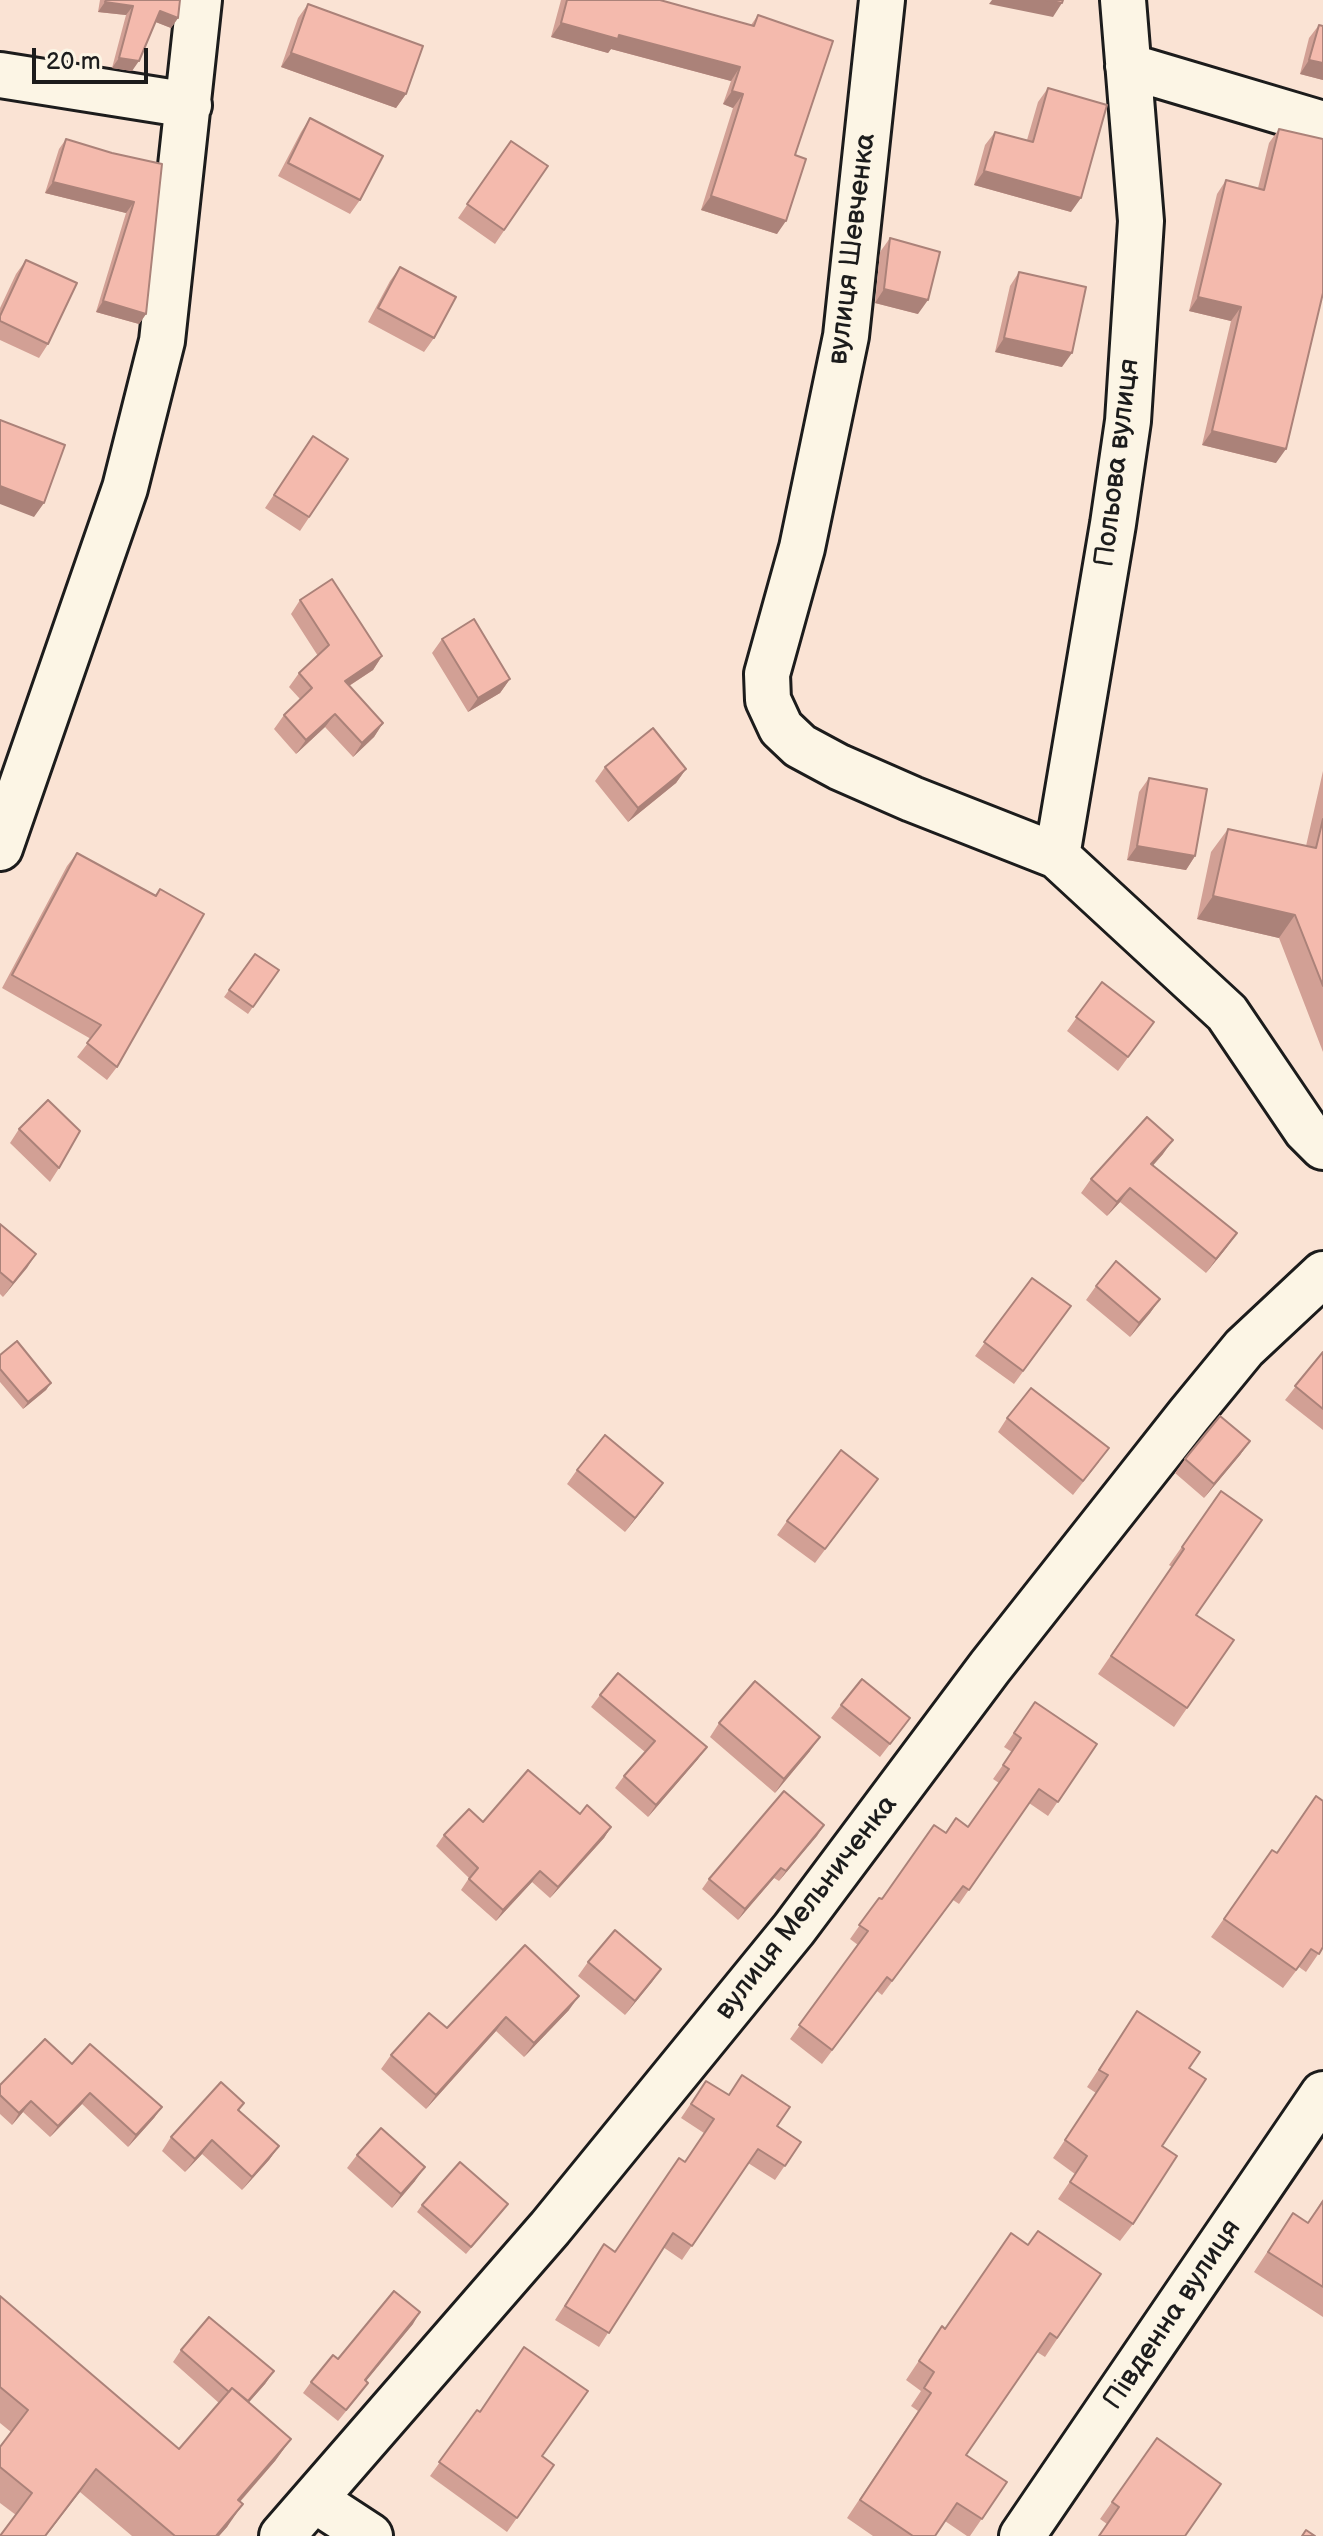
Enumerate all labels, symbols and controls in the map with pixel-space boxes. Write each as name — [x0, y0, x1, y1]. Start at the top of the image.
scale bar — [36, 32, 152, 82]
text: 20 m — [46, 47, 101, 76]
street label: вулиця Шевченка — [822, 131, 884, 367]
street label: Польова вулиця — [1089, 357, 1147, 569]
street label: вулиця Мельниченка — [709, 1789, 905, 2027]
street label: Південна вулиця — [1097, 2214, 1249, 2416]

